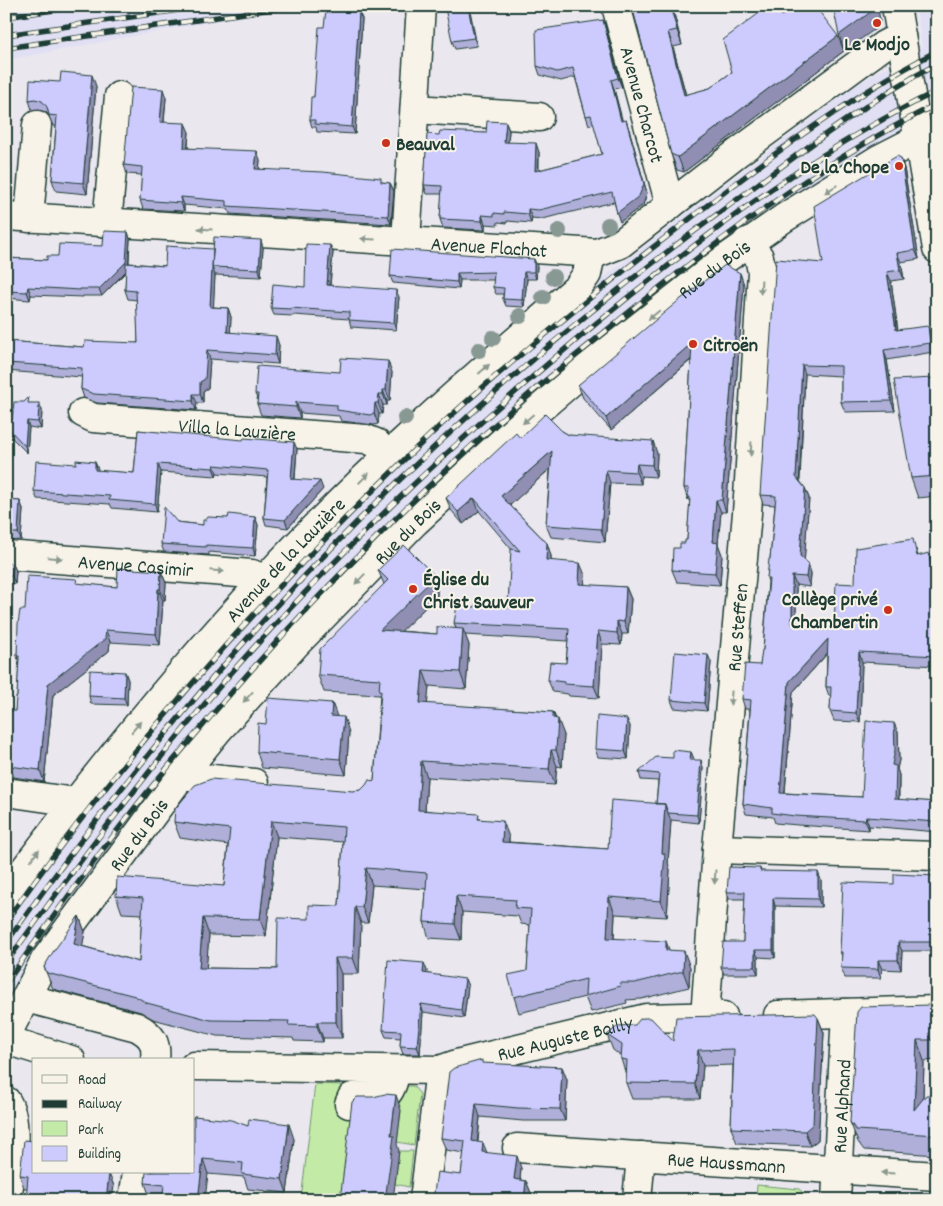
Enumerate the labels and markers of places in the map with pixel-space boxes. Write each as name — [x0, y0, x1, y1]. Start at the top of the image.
marker: Le Modjo — [871, 17, 883, 29]
place label: Le Modjo — [844, 32, 910, 60]
place label: Beauval — [396, 132, 455, 160]
marker: Beauval — [380, 137, 392, 149]
place label: De la Chope — [801, 155, 889, 183]
marker: De la Chope — [893, 160, 905, 172]
place label: Citroën — [703, 333, 758, 361]
marker: Citroën — [687, 338, 699, 350]
place label: Église du Christ Sauveur — [423, 567, 534, 618]
marker: Église du Christ Sauveur — [407, 583, 419, 595]
place label: Collège privé Chambertin — [782, 587, 878, 638]
marker: Collège privé Chambertin — [882, 604, 894, 616]

